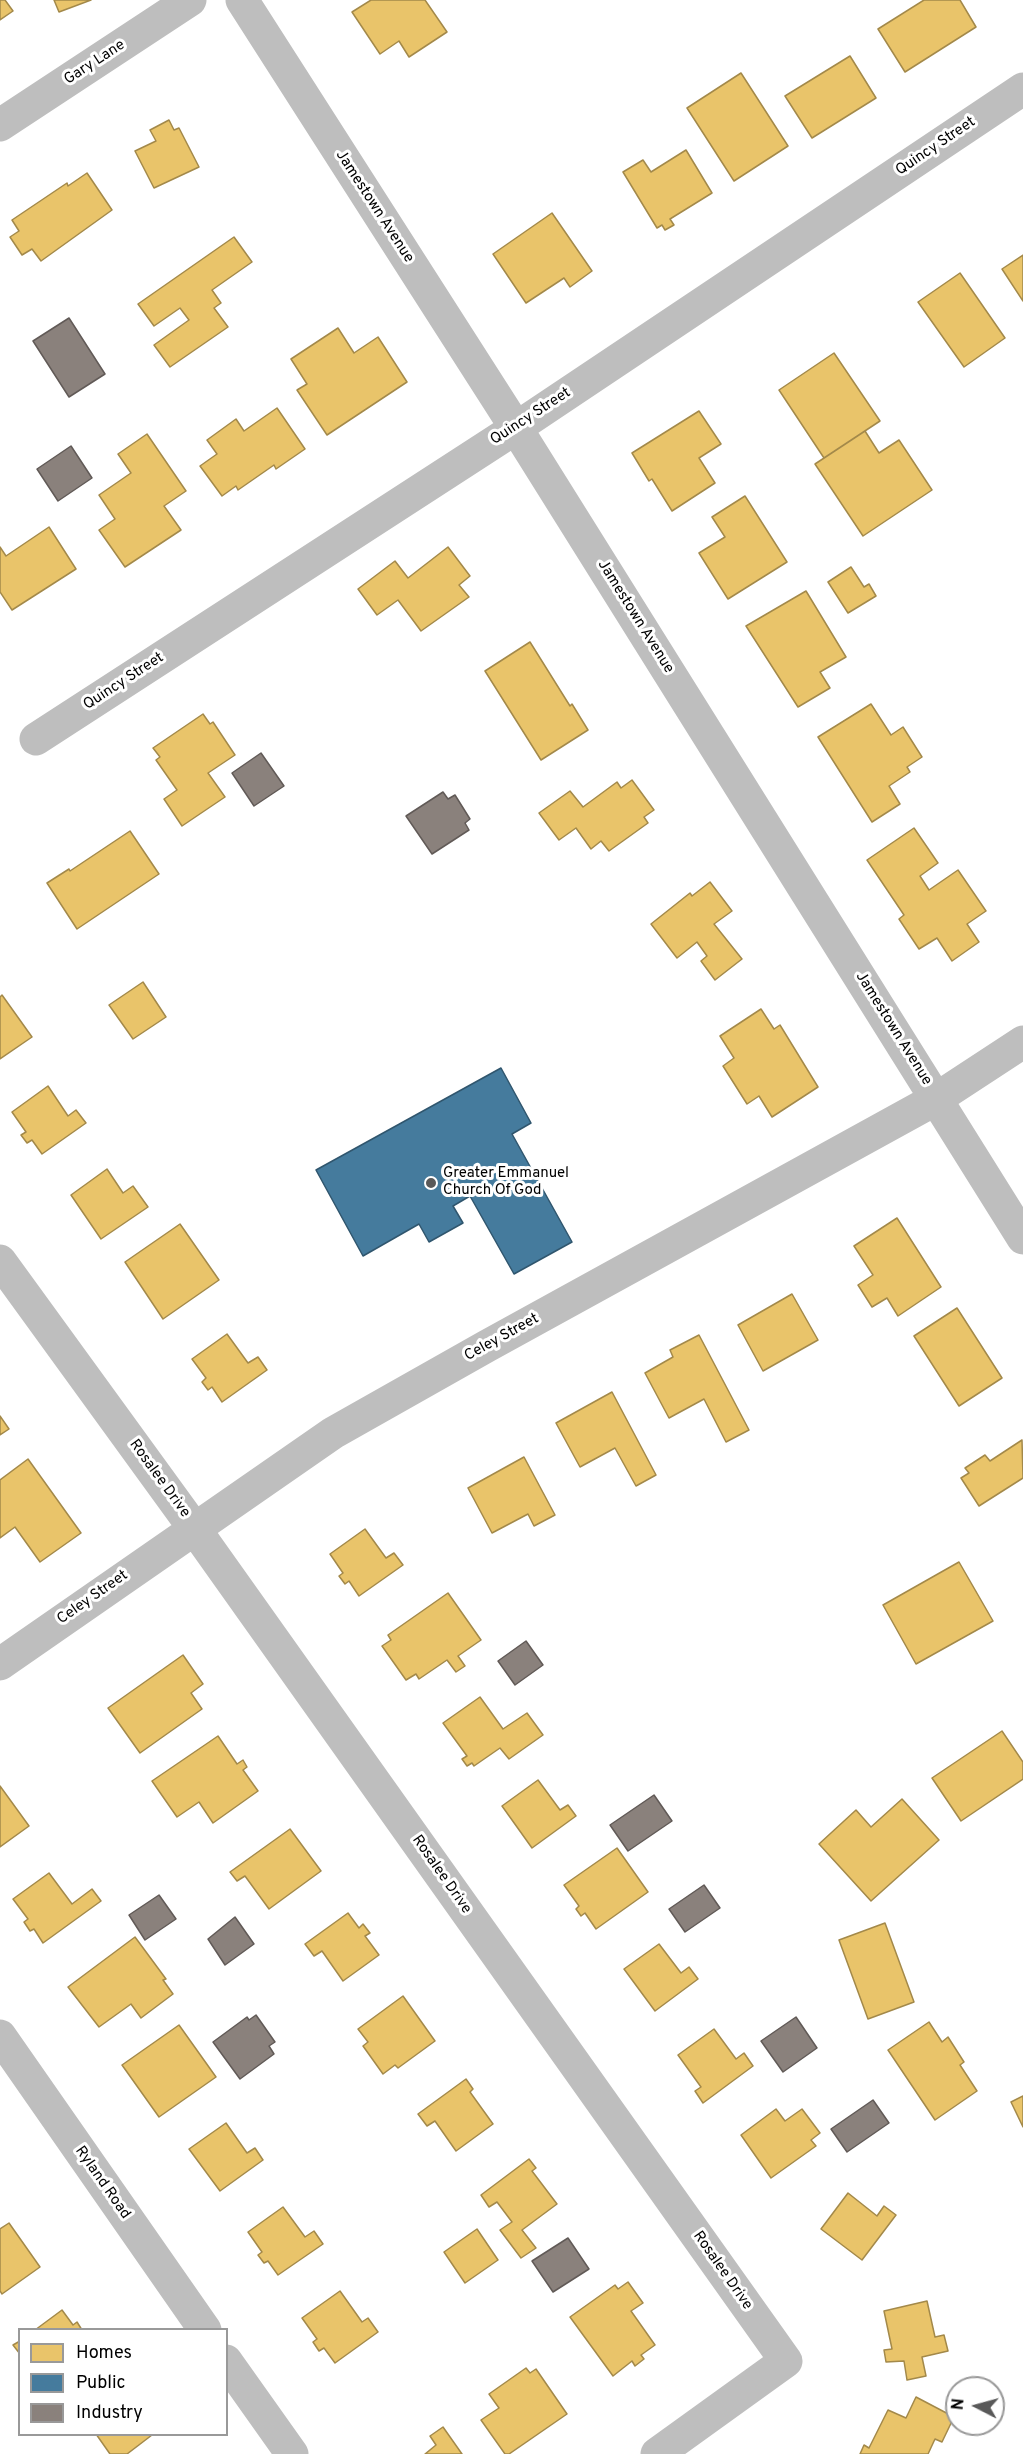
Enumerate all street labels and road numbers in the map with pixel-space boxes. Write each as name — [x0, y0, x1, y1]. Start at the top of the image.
street label: Gary Lane — [61, 37, 129, 89]
street label: Quincy Street — [893, 114, 979, 180]
street label: Jamestown Avenue — [331, 147, 417, 267]
street label: Quincy Street — [487, 384, 575, 450]
street label: Jamestown Avenue — [593, 557, 677, 677]
street label: Quincy Street — [80, 649, 168, 715]
street label: Jamestown Avenue — [851, 969, 935, 1089]
street label: Celey Street — [462, 1310, 542, 1366]
street label: Rosalee Drive — [125, 1436, 193, 1522]
street label: Celey Street — [54, 1567, 132, 1629]
street label: Rosalee Drive — [407, 1832, 475, 1918]
street label: Ryland Road — [70, 2143, 134, 2223]
street label: Rosalee Drive — [688, 2228, 756, 2314]

